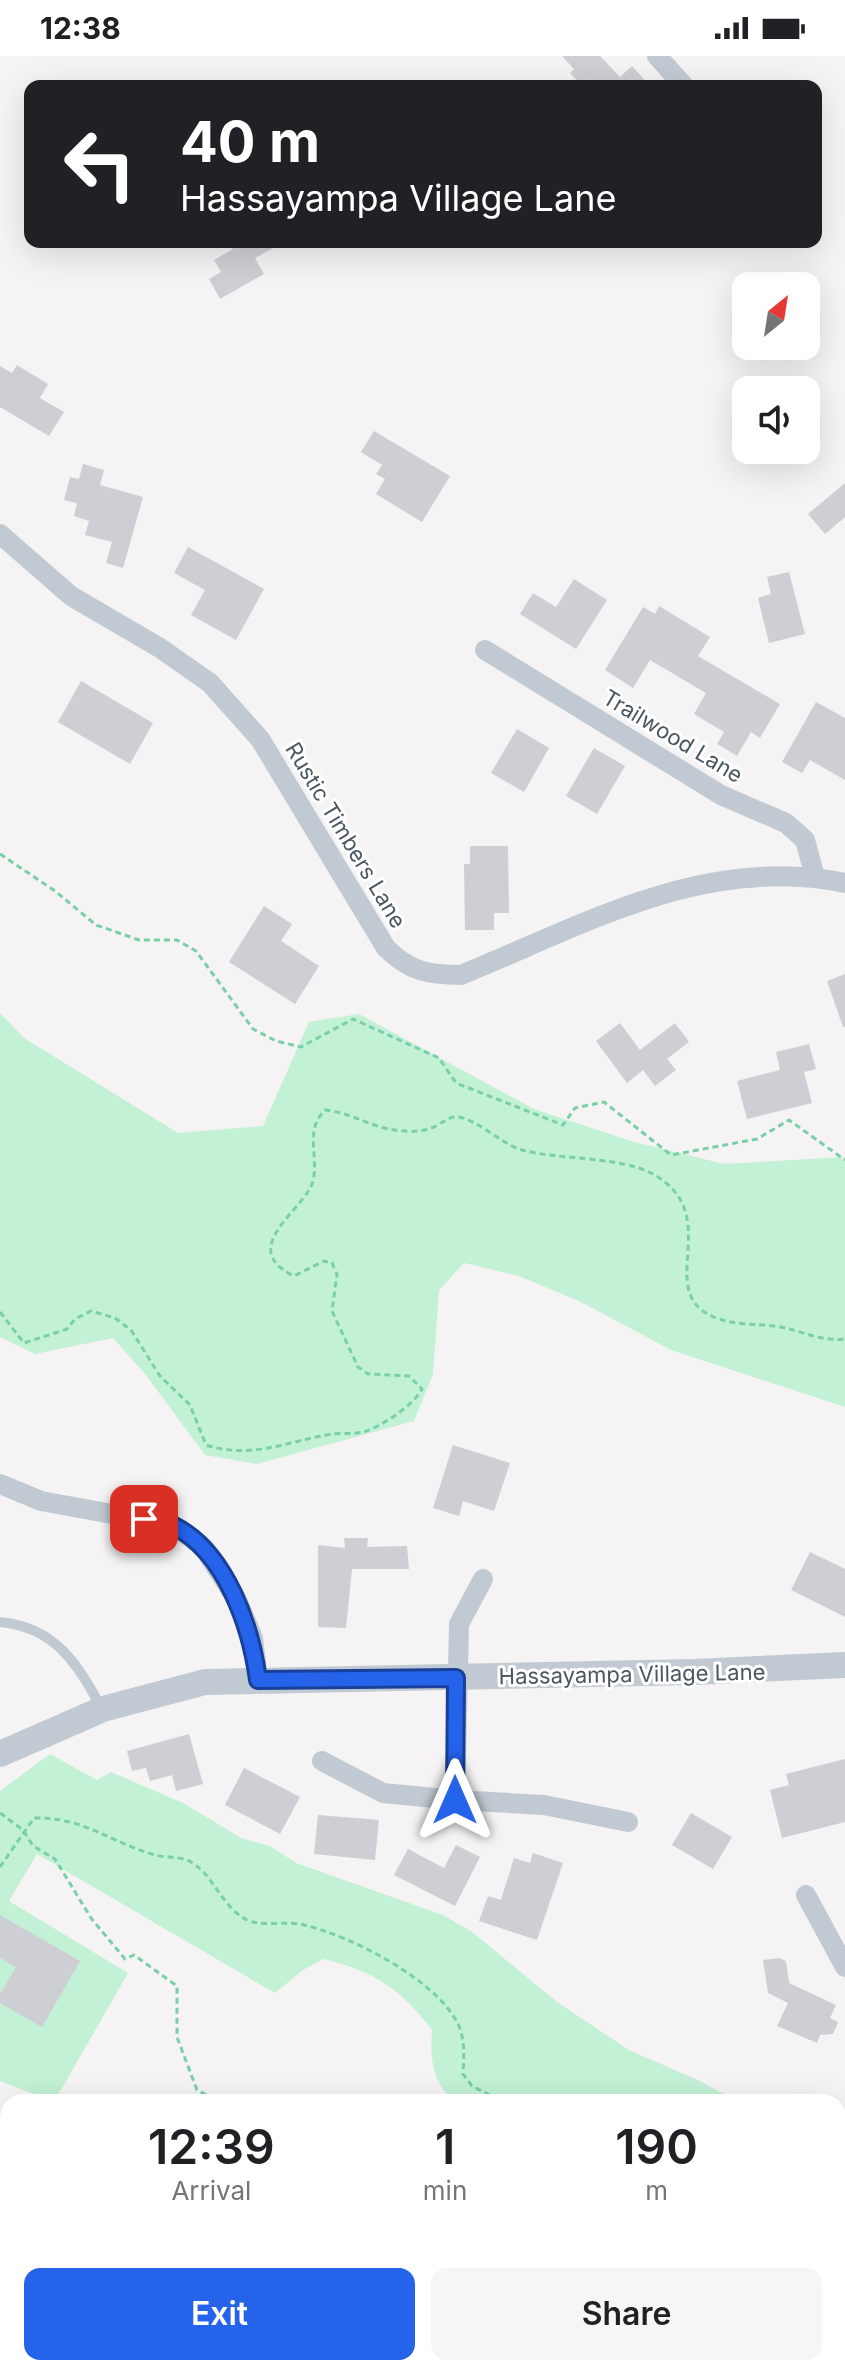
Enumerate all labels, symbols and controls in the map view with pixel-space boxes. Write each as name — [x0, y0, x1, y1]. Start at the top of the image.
text: 12:38 — [40, 10, 121, 46]
text: 40 m — [180, 108, 320, 176]
icon: left — [48, 112, 152, 216]
text: Hassayampa Village Lane — [180, 176, 616, 220]
north arrow — [732, 272, 820, 360]
map controls — [732, 272, 820, 464]
button: sound — [732, 376, 820, 464]
street label: Trailwood Lane — [598, 684, 748, 788]
street label: Rustic Timbers Lane — [280, 738, 412, 932]
pin — [110, 1485, 178, 1553]
icon: arrive — [122, 1497, 166, 1541]
street label: Hassayampa Village Lane — [498, 1659, 766, 1689]
position arrow — [413, 1758, 497, 1842]
text: 12:39 — [148, 2117, 275, 2176]
text: 1 — [435, 2117, 455, 2176]
text: 190 — [615, 2117, 698, 2176]
text: Arrival — [171, 2175, 251, 2206]
text: min — [423, 2175, 467, 2206]
text: m — [645, 2175, 668, 2206]
button: Exit — [24, 2268, 415, 2360]
button: Share — [431, 2268, 822, 2360]

